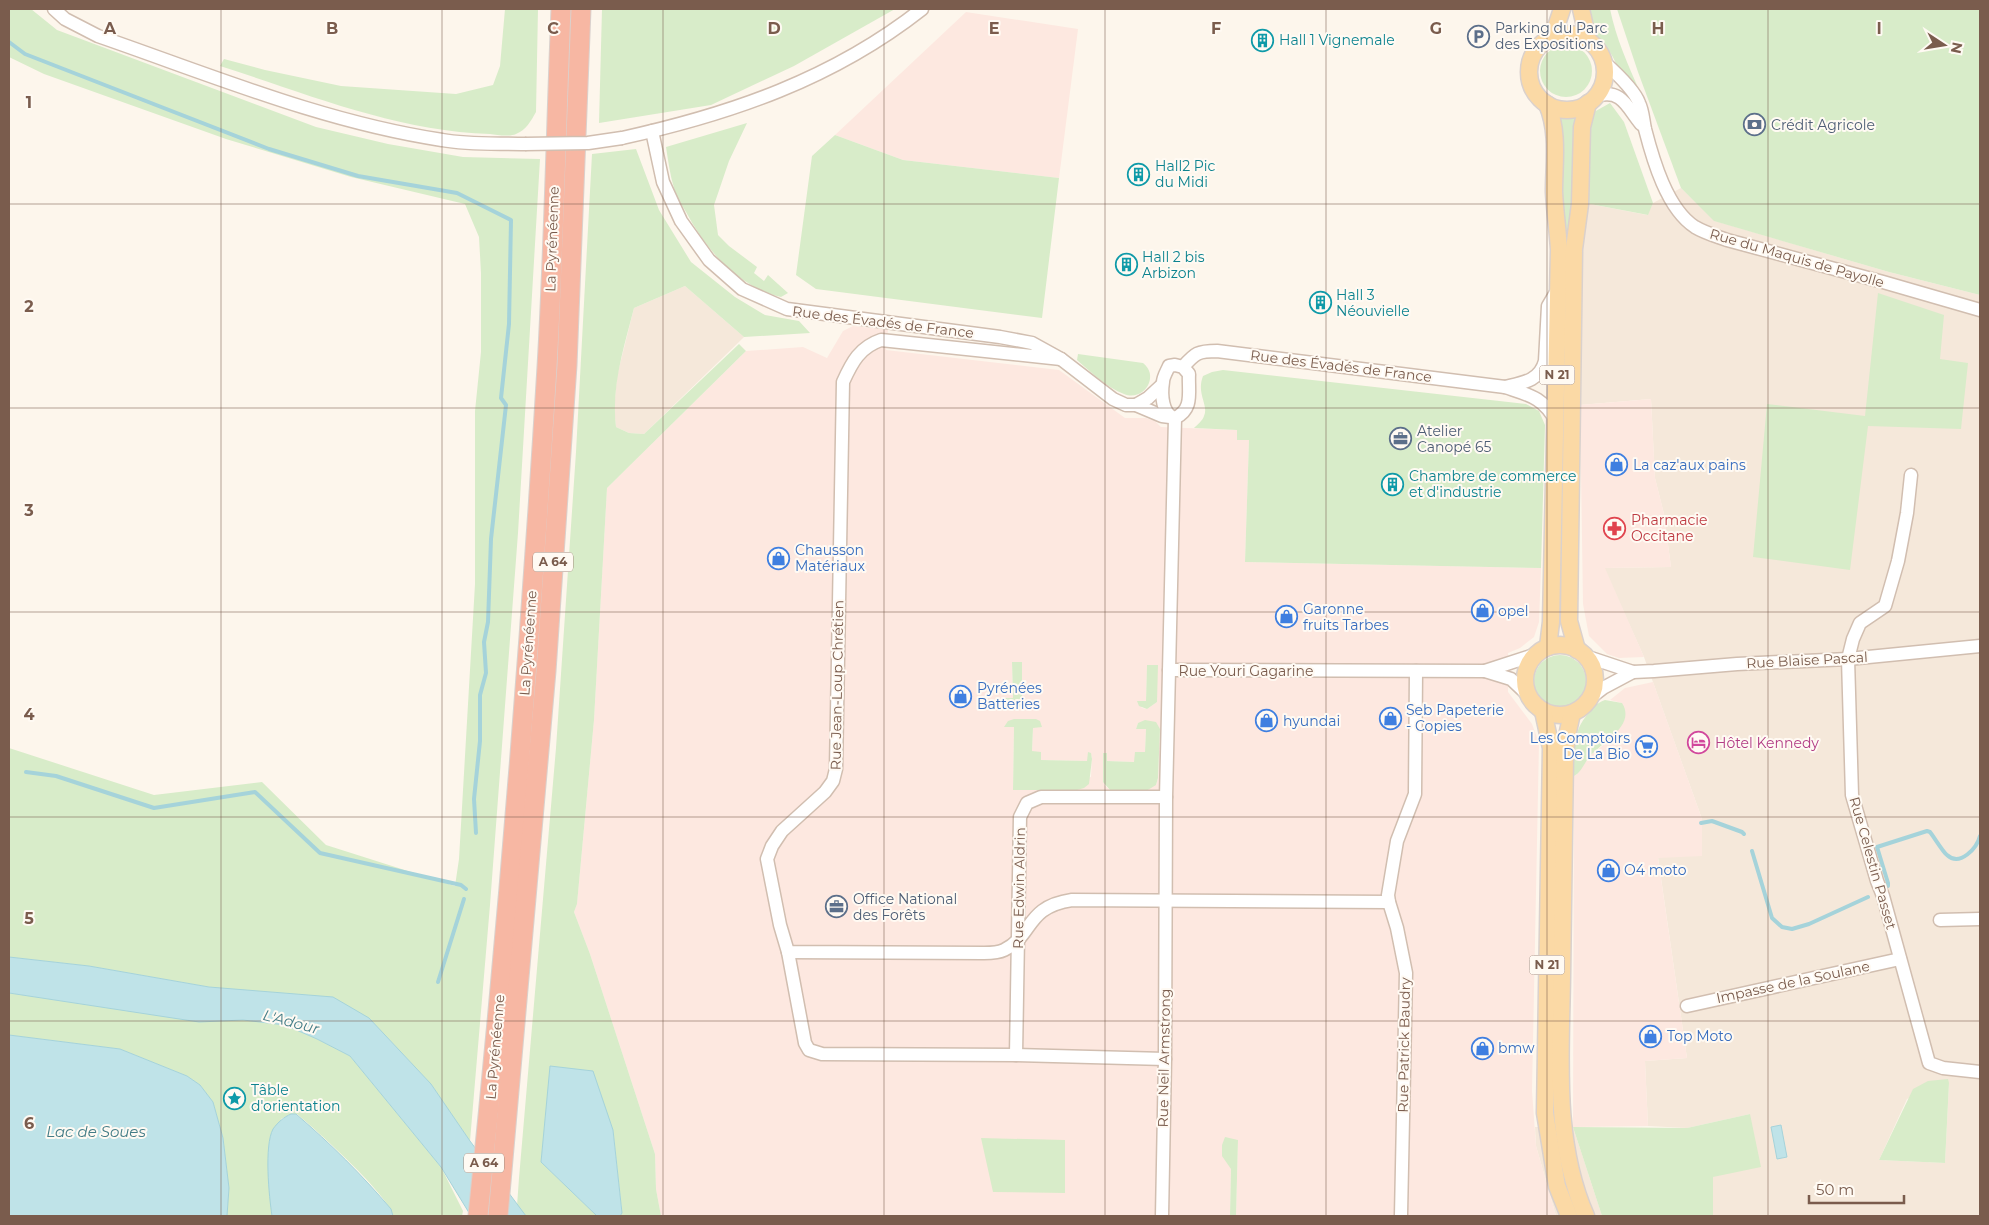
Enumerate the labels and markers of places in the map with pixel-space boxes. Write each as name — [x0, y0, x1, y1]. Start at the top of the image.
place label: Parking du Parc des Expositions — [1495, 19, 1608, 53]
parking icon: Parking du Parc des Expositions — [1467, 24, 1491, 48]
building icon: Hall 1 Vignemale — [1251, 28, 1275, 52]
place label: Hall 1 Vignemale — [1279, 31, 1395, 49]
bank icon: Crédit Agricole — [1743, 113, 1767, 137]
place label: Crédit Agricole — [1771, 116, 1875, 134]
place label: Hall2 Pic du Midi — [1155, 157, 1216, 191]
building icon: Hall2 Pic du Midi — [1127, 162, 1151, 186]
place label: Hall 2 bis Arbizon — [1142, 248, 1205, 282]
building icon: Hall 2 bis Arbizon — [1114, 253, 1138, 277]
place label: Hall 3 Néouvielle — [1336, 286, 1410, 320]
building icon: Hall 3 Néouvielle — [1308, 291, 1332, 315]
place label: Atelier Canopé 65 — [1417, 422, 1491, 456]
office icon: Atelier Canopé 65 — [1389, 427, 1413, 451]
shop icon: La caz'aux pains — [1605, 453, 1629, 477]
place label: La caz'aux pains — [1633, 456, 1746, 474]
place label: Chambre de commerce et d'industrie — [1409, 467, 1577, 501]
building icon: Chambre de commerce et d'industrie — [1381, 472, 1405, 496]
place label: Pharmacie Occitane — [1631, 511, 1707, 545]
pharmacy icon: Pharmacie Occitane — [1603, 516, 1627, 540]
place label: Chausson Matériaux — [795, 541, 865, 575]
shop icon: Chausson Matériaux — [767, 546, 791, 570]
shop icon: opel — [1470, 599, 1494, 623]
place label: Garonne fruits Tarbes — [1303, 600, 1389, 634]
place label: opel — [1498, 602, 1529, 620]
shop icon: Garonne fruits Tarbes — [1275, 605, 1299, 629]
place label: Pyrénées Batteries — [977, 679, 1042, 713]
shop icon: Pyrénées Batteries — [949, 684, 973, 708]
place label: Seb Papeterie - Copies — [1406, 701, 1504, 735]
shop icon: Seb Papeterie - Copies — [1378, 706, 1402, 730]
shop icon: hyundai — [1255, 709, 1279, 733]
place label: hyundai — [1283, 712, 1340, 730]
place label: Les Comptoirs De La Bio — [1530, 729, 1630, 763]
hotel icon: Hôtel Kennedy — [1687, 731, 1711, 755]
supermarket icon: Les Comptoirs De La Bio — [1634, 734, 1658, 758]
place label: Hôtel Kennedy — [1715, 734, 1819, 752]
shop icon: O4 moto — [1596, 858, 1620, 882]
place label: O4 moto — [1624, 861, 1687, 879]
place label: Office National des Forêts — [853, 890, 957, 924]
office icon: Office National des Forêts — [825, 895, 849, 919]
shop icon: Top Moto — [1639, 1024, 1663, 1048]
place label: Top Moto — [1667, 1027, 1733, 1045]
shop icon: bmw — [1470, 1036, 1494, 1060]
place label: bmw — [1498, 1039, 1535, 1057]
place label: Tâble d'orientation — [251, 1081, 340, 1115]
place icon: Tâble d'orientation — [223, 1086, 247, 1110]

